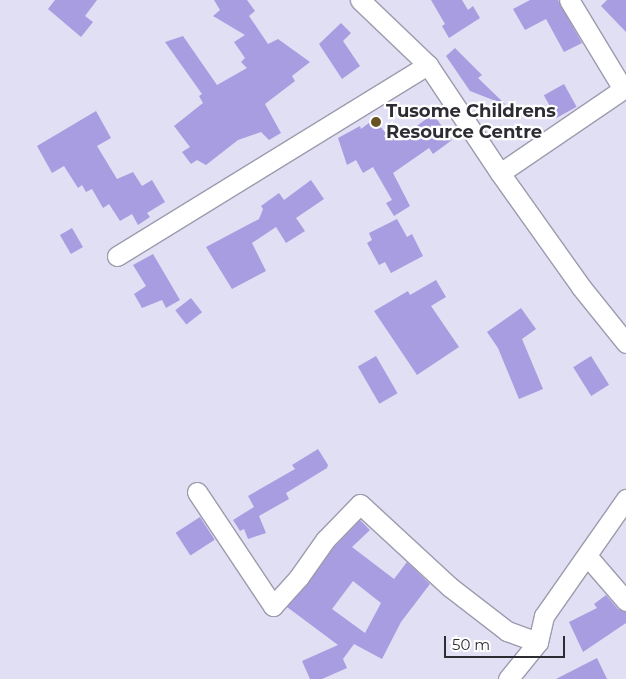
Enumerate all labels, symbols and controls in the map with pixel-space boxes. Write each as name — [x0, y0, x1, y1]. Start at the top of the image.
place label: Tusome Childrens Resource Centre — [386, 101, 556, 144]
marker: Tusome Childrens Resource Centre — [370, 116, 382, 128]
scale bar — [446, 626, 567, 658]
text: 50 m — [452, 635, 490, 654]

